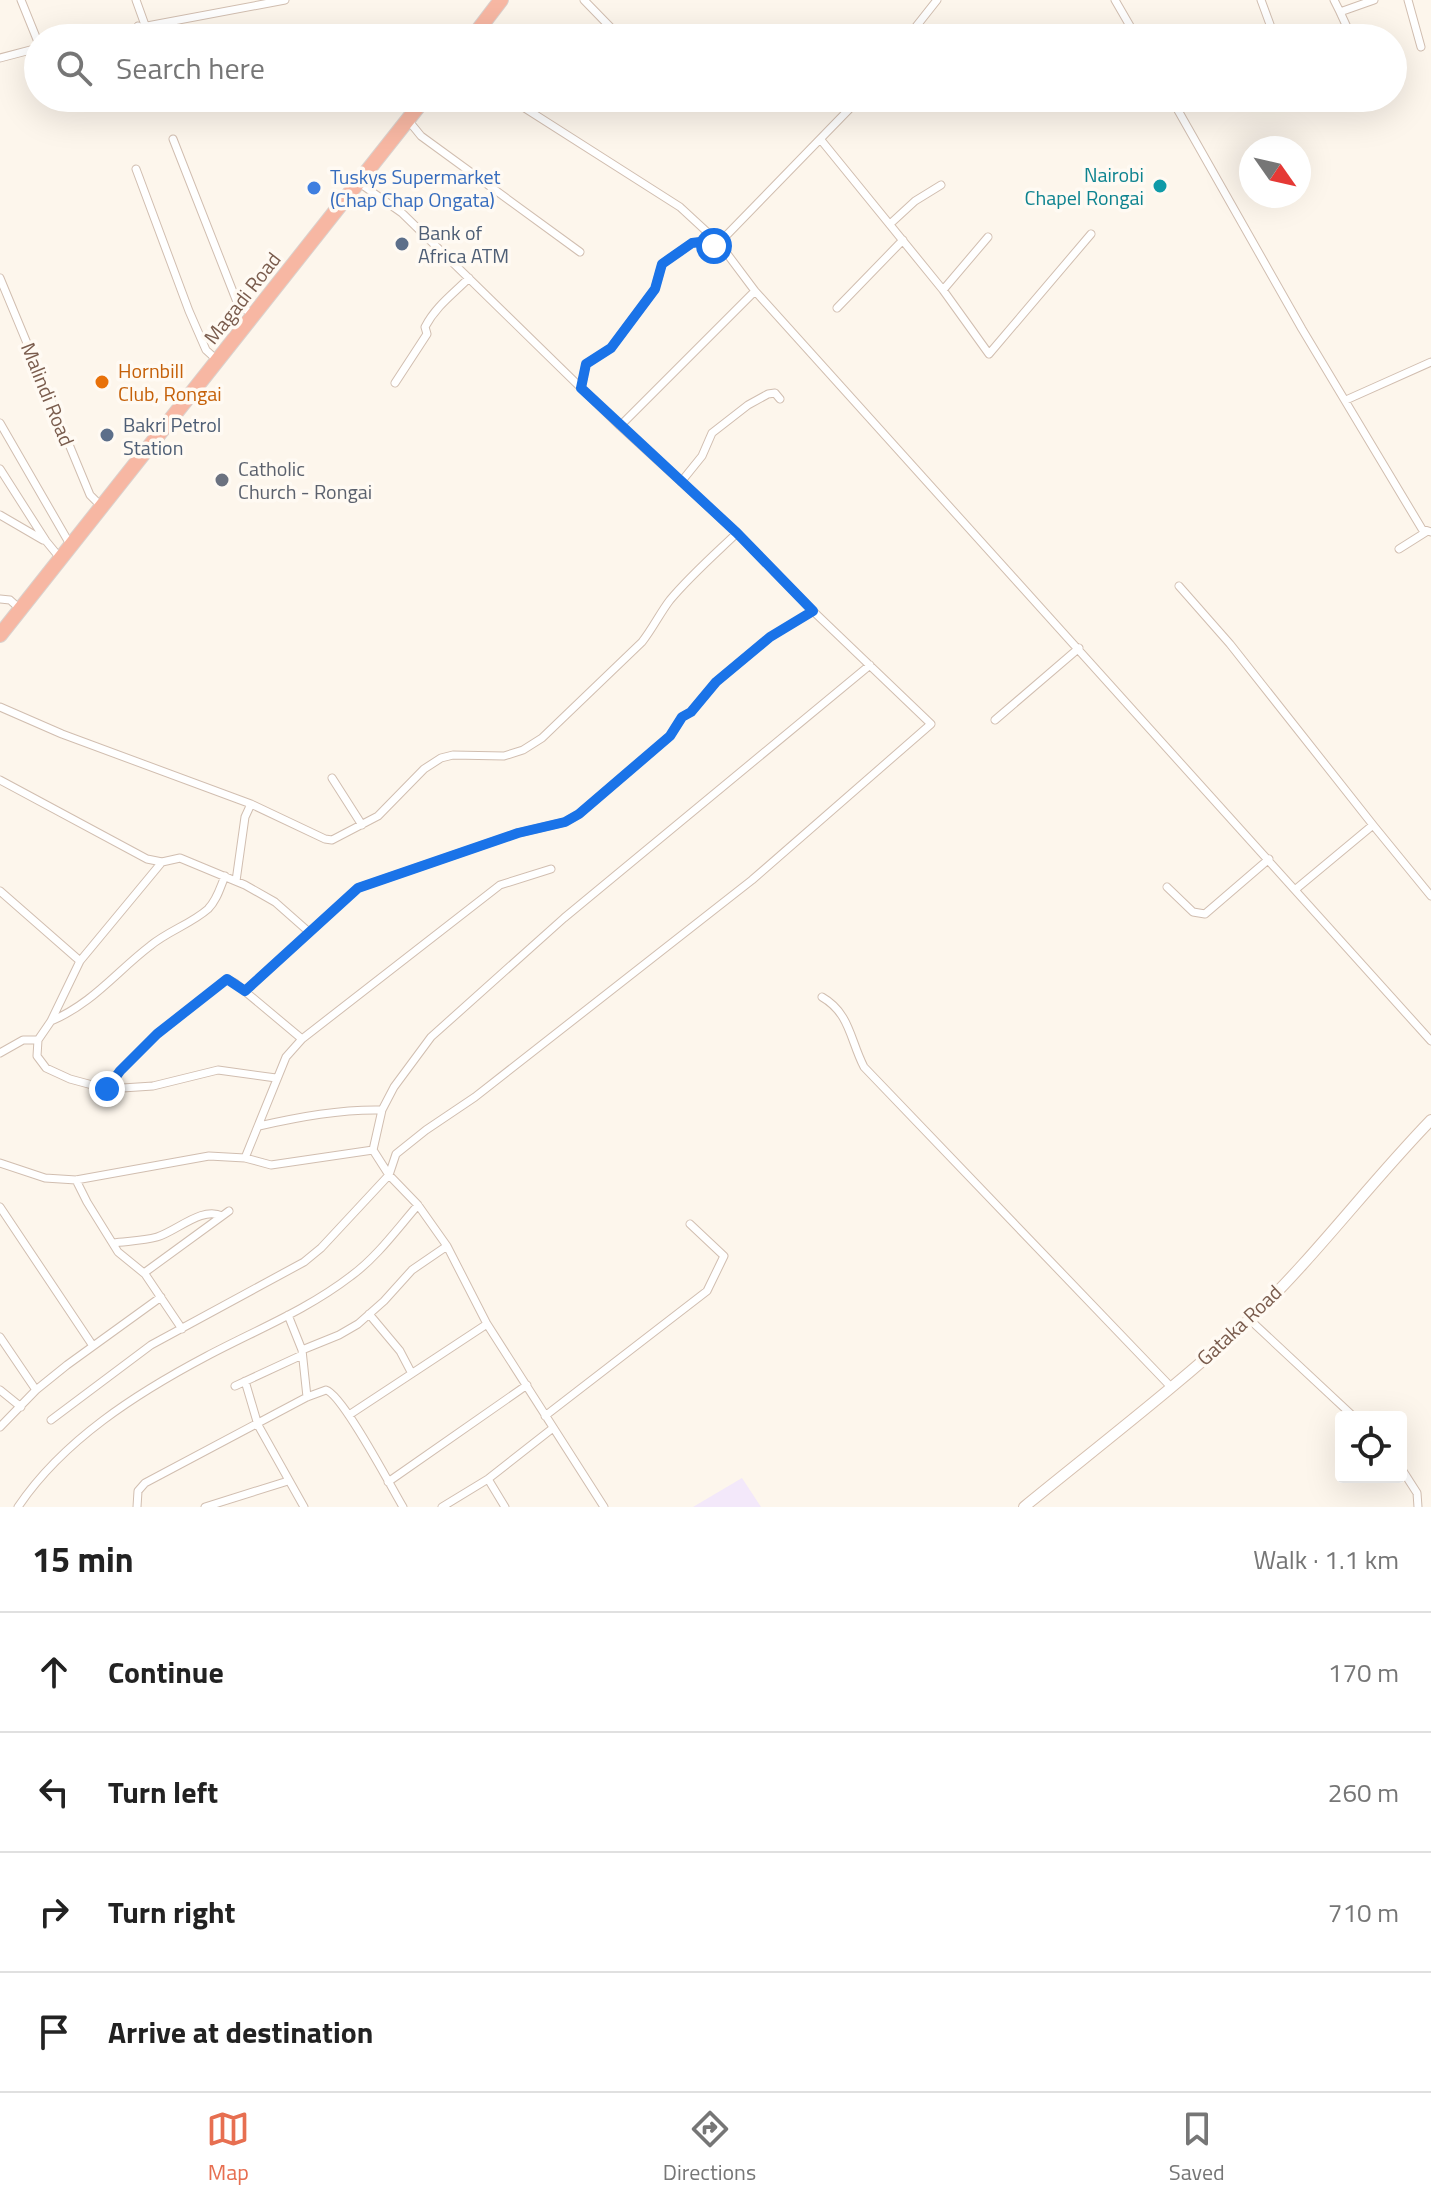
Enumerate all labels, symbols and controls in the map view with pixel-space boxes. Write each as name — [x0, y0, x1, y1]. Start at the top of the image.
search box — [24, 24, 1407, 112]
text: Search here — [116, 45, 265, 91]
icon: search — [52, 46, 96, 90]
north arrow — [1239, 136, 1311, 208]
place label: Nairobi Chapel Rongai — [1025, 159, 1144, 213]
place label: Tuskys Supermarket (Chap Chap Ongata) — [330, 161, 501, 215]
marker: Nairobi Chapel Rongai — [1151, 177, 1169, 195]
marker: Tuskys Supermarket (Chap Chap Ongata) — [305, 179, 323, 197]
place label: Bank of Africa ATM — [418, 217, 509, 271]
route start — [696, 228, 732, 264]
marker: Bank of Africa ATM — [393, 235, 411, 253]
street label: Magadi Road — [196, 245, 288, 351]
street label: Malindi Road — [13, 338, 83, 450]
place label: Hornbill Club, Rongai — [118, 355, 222, 409]
marker: Hornbill Club, Rongai — [93, 373, 111, 391]
place label: Bakri Petrol Station — [123, 409, 221, 463]
marker: Bakri Petrol Station — [98, 426, 116, 444]
place label: Catholic Church - Rongai — [238, 453, 372, 507]
marker: Catholic Church - Rongai — [213, 471, 231, 489]
route end — [89, 1071, 125, 1107]
street label: Gataka Road — [1189, 1277, 1289, 1373]
map controls — [1335, 1411, 1407, 1483]
button: locate — [1335, 1411, 1407, 1483]
text: 15 min — [32, 1533, 134, 1585]
text: Walk · 1.1 km — [1253, 1540, 1399, 1579]
text: Continue — [108, 1649, 224, 1695]
icon: ahead — [32, 1650, 76, 1694]
text: 170 m — [1328, 1653, 1399, 1692]
text: Turn left — [108, 1769, 218, 1815]
icon: left — [32, 1770, 76, 1814]
text: 260 m — [1328, 1773, 1399, 1812]
text: Turn right — [108, 1889, 236, 1935]
icon: right — [32, 1890, 76, 1934]
text: 710 m — [1328, 1893, 1399, 1932]
text: Arrive at destination — [108, 2009, 373, 2055]
icon: arrive — [32, 2010, 76, 2054]
tab: Map — [206, 2107, 250, 2189]
tab: Directions — [663, 2107, 756, 2189]
tab: Saved — [1169, 2107, 1225, 2189]

